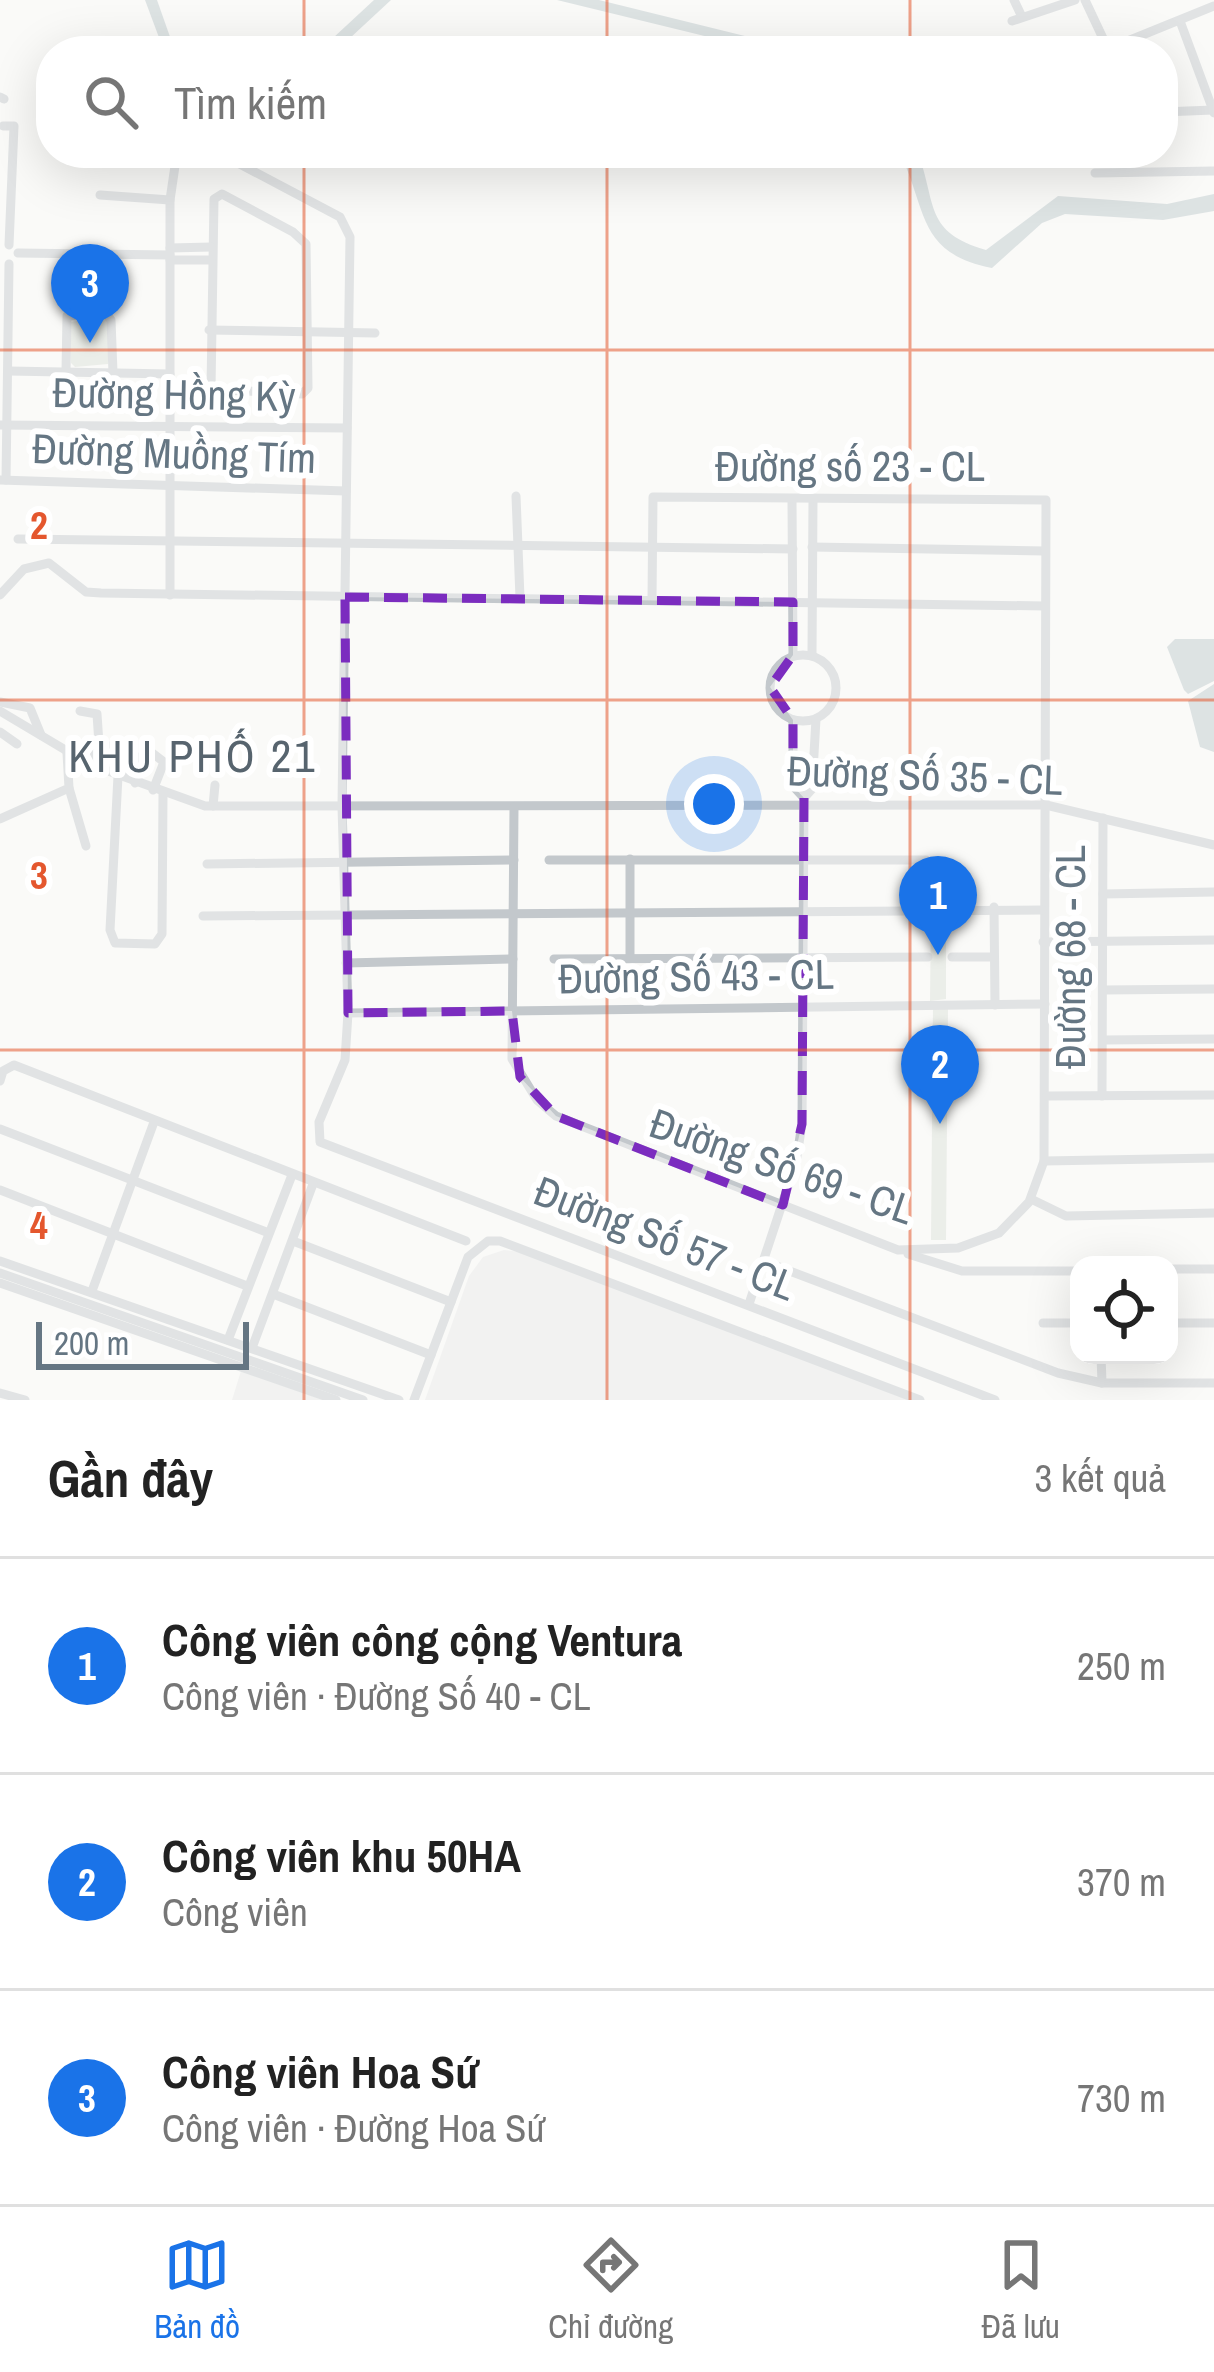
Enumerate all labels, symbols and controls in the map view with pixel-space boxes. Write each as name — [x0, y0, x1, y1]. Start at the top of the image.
search box — [36, 36, 1178, 168]
icon: search — [78, 69, 144, 135]
text: Tìm kiếm — [174, 72, 327, 133]
pin: 3 — [51, 244, 129, 343]
street label: Đường Hồng Kỳ — [52, 364, 296, 424]
street label: Đường Muồng Tím — [31, 420, 317, 486]
street label: Đường số 23 - CL — [715, 438, 985, 494]
text: 2 — [30, 499, 48, 551]
district label: KHU PHỐ 21 — [68, 725, 318, 786]
street label: Đường Số 35 - CL — [786, 742, 1064, 808]
your location — [684, 774, 744, 834]
street label: Đường 68 - CL — [1042, 845, 1098, 1069]
text: 3 — [30, 849, 48, 901]
pin: 1 — [899, 856, 977, 955]
street label: Đường Số 43 - CL — [558, 946, 834, 1006]
pin: 2 — [901, 1025, 979, 1124]
street label: Đường Số 69 - CL — [643, 1095, 921, 1237]
street label: Đường Số 57 - CL — [526, 1162, 804, 1314]
text: 4 — [30, 1199, 48, 1251]
map controls — [1070, 1256, 1178, 1364]
button: locate — [1070, 1256, 1178, 1364]
scale bar — [36, 1316, 249, 1369]
text: 200 m — [54, 1321, 129, 1365]
text: Gần đây — [48, 1444, 213, 1513]
text: 3 kết quả — [1034, 1452, 1166, 1504]
text: Công viên công cộng Ventura — [162, 1609, 682, 1670]
text: 1 — [78, 1640, 96, 1692]
text: 250 m — [1077, 1640, 1166, 1692]
text: Công viên · Đường Số 40 - CL — [162, 1670, 590, 1722]
text: Công viên khu 50HA — [162, 1825, 521, 1886]
text: 2 — [78, 1856, 96, 1908]
text: 370 m — [1077, 1856, 1166, 1908]
text: Công viên — [162, 1886, 308, 1938]
text: Công viên Hoa Sứ — [162, 2041, 478, 2102]
text: 3 — [78, 2072, 96, 2124]
text: 730 m — [1077, 2072, 1166, 2124]
text: Công viên · Đường Hoa Sứ — [162, 2102, 544, 2154]
tab: Bản đồ — [154, 2232, 240, 2348]
tab: Chỉ đường — [548, 2232, 673, 2348]
tab: Đã lưu — [982, 2232, 1060, 2348]

